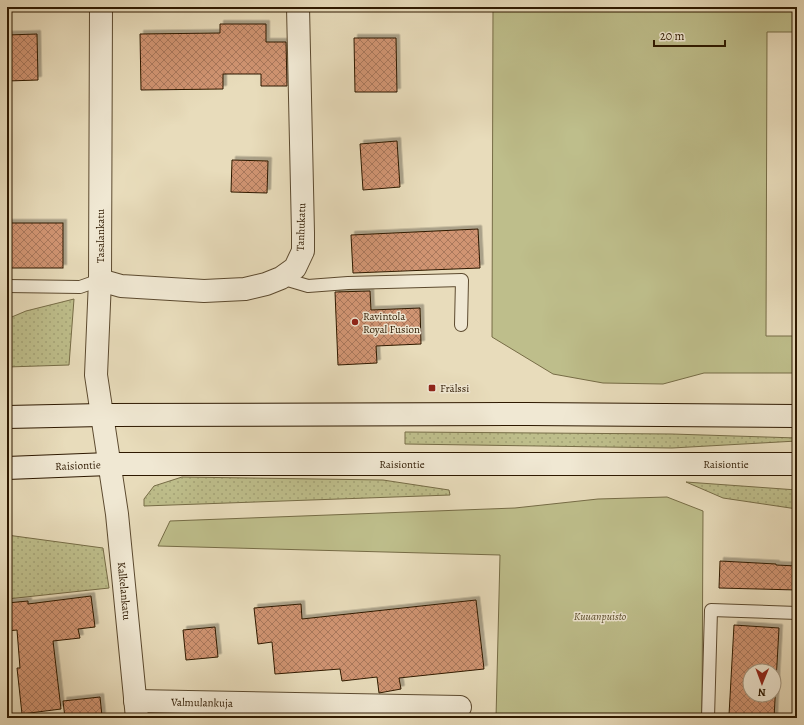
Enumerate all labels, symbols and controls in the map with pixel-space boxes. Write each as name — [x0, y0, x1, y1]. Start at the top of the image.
scale bar — [654, 22, 725, 48]
text: 20 m — [660, 28, 684, 44]
street label: Tanhukatu — [293, 203, 309, 251]
street label: Tasalankatu — [93, 209, 108, 263]
place label: Ravintola Royal Fusion — [363, 309, 420, 337]
marker: Ravintola Royal Fusion — [350, 317, 360, 327]
place label: Frälssi — [440, 381, 469, 396]
marker: Frälssi — [427, 383, 437, 393]
street label: Raisiontie — [55, 457, 101, 474]
street label: Raisiontie — [379, 457, 425, 472]
street label: Raisiontie — [703, 457, 749, 472]
street label: Kalkelankatu — [114, 561, 135, 621]
park label: Kuuanpuisto — [574, 609, 627, 624]
north arrow — [742, 663, 782, 703]
text: N — [758, 685, 766, 700]
street label: Valmulankuja — [170, 694, 234, 710]

